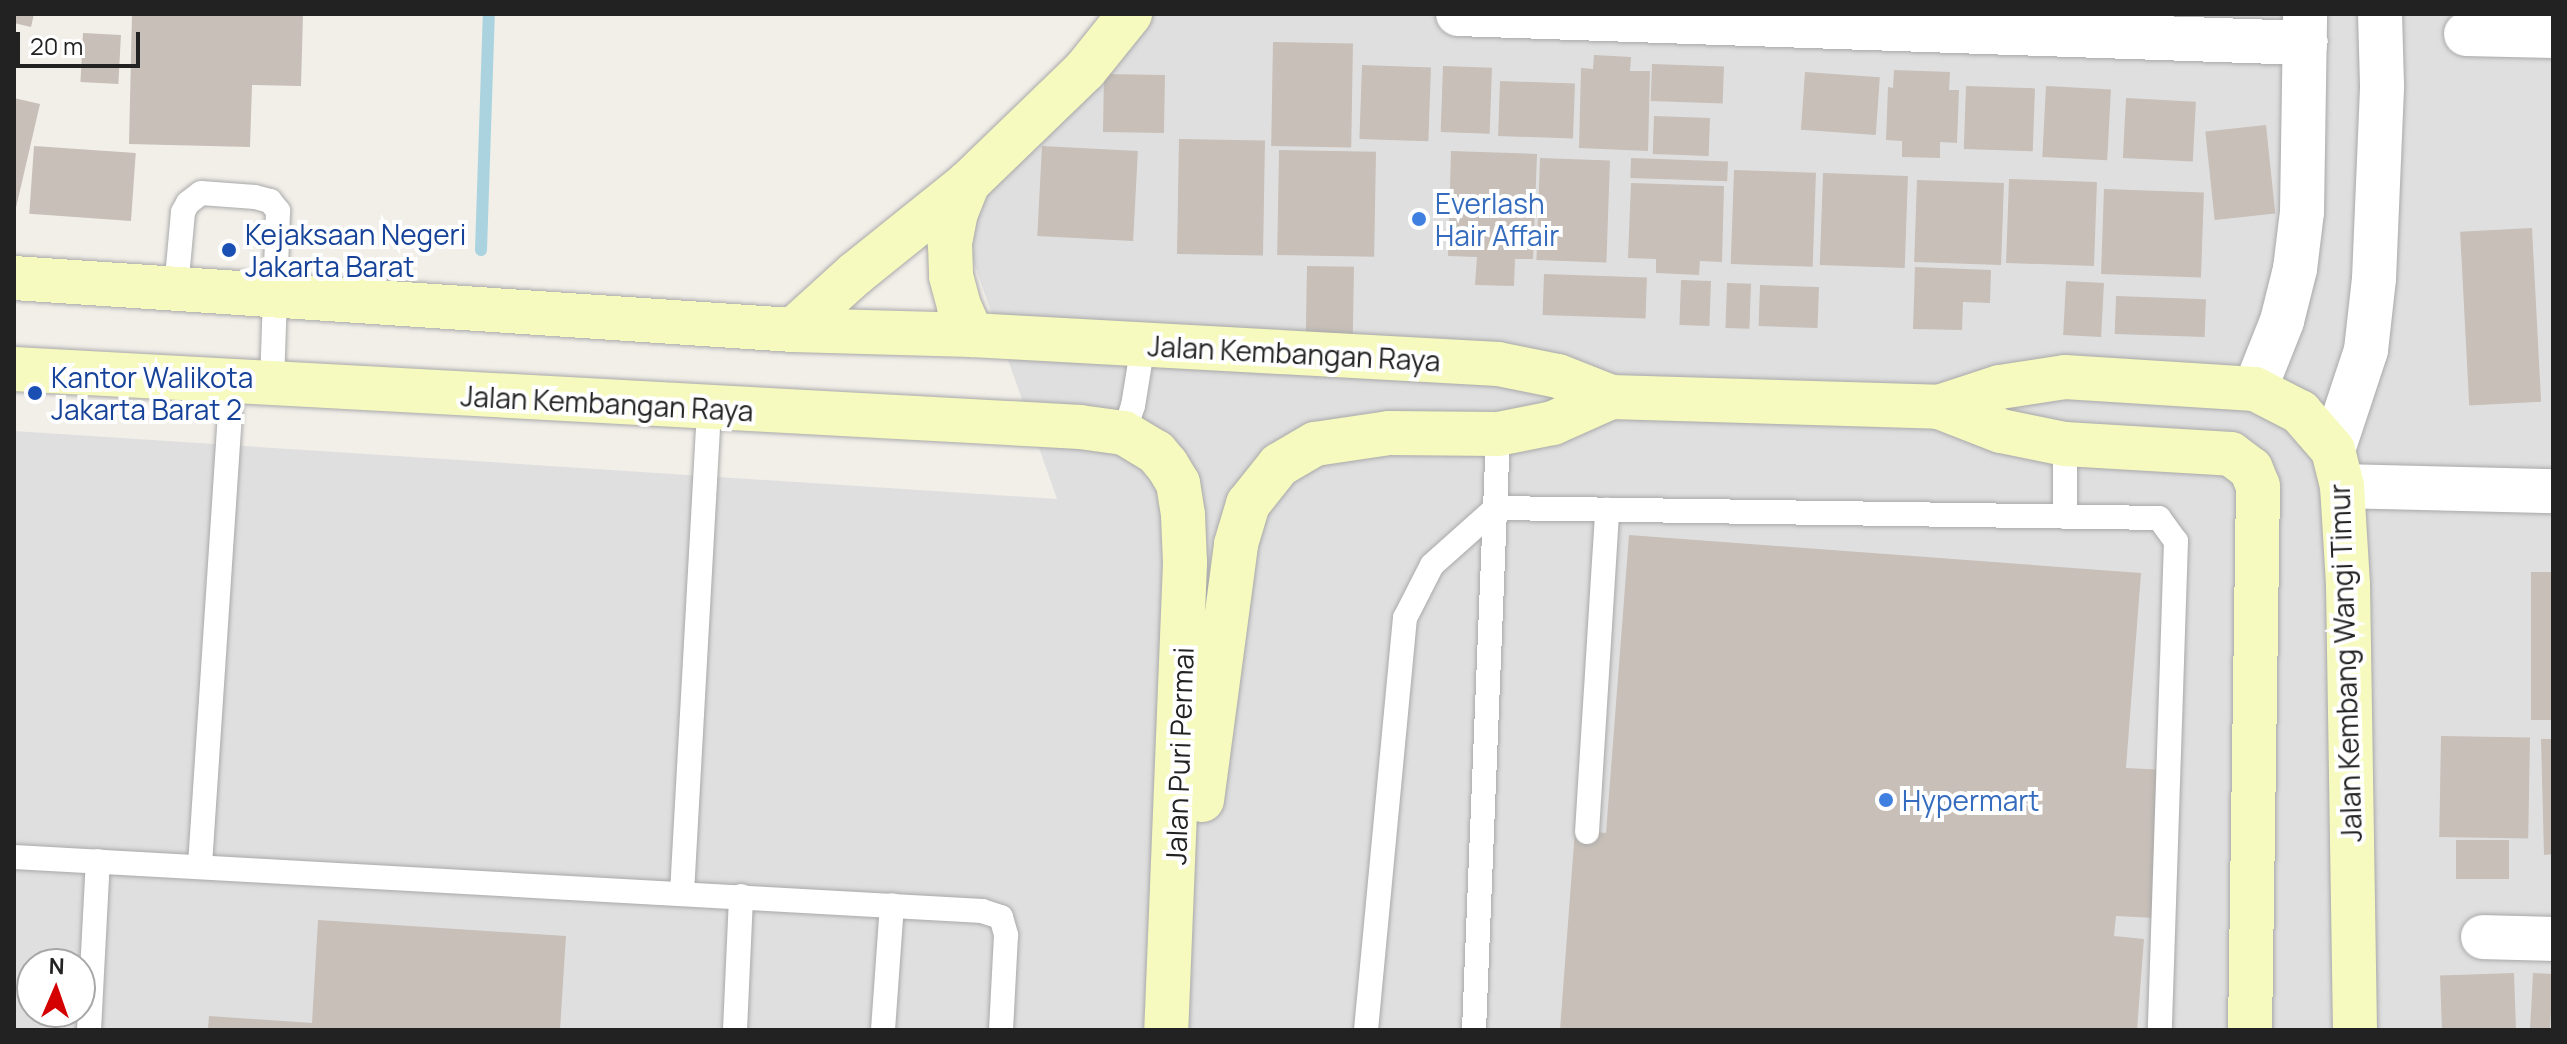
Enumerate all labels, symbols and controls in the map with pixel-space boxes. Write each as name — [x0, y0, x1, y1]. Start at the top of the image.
scale bar — [20, 16, 144, 66]
text: 20 m — [30, 29, 83, 62]
place label: Everlash Hair Affair — [1435, 186, 1559, 252]
marker: Everlash Hair Affair — [1410, 210, 1428, 228]
place label: Kejaksaan Negeri Jakarta Barat — [245, 217, 466, 283]
marker: Kejaksaan Negeri Jakarta Barat — [220, 241, 238, 259]
street label: Jalan Kembangan Raya — [1147, 329, 1441, 377]
place label: Kantor Walikota Jakarta Barat 2 — [51, 360, 253, 426]
street label: Jalan Kembangan Raya — [460, 379, 754, 427]
marker: Kantor Walikota Jakarta Barat 2 — [26, 384, 44, 402]
street label: Jalan Kembang Wangi Timur — [2322, 483, 2368, 843]
street label: Jalan Puri Permai — [1158, 647, 1200, 865]
place label: Hypermart — [1902, 783, 2040, 817]
marker: Hypermart — [1877, 791, 1895, 809]
north arrow — [16, 948, 96, 1028]
text: N — [48, 951, 65, 981]

